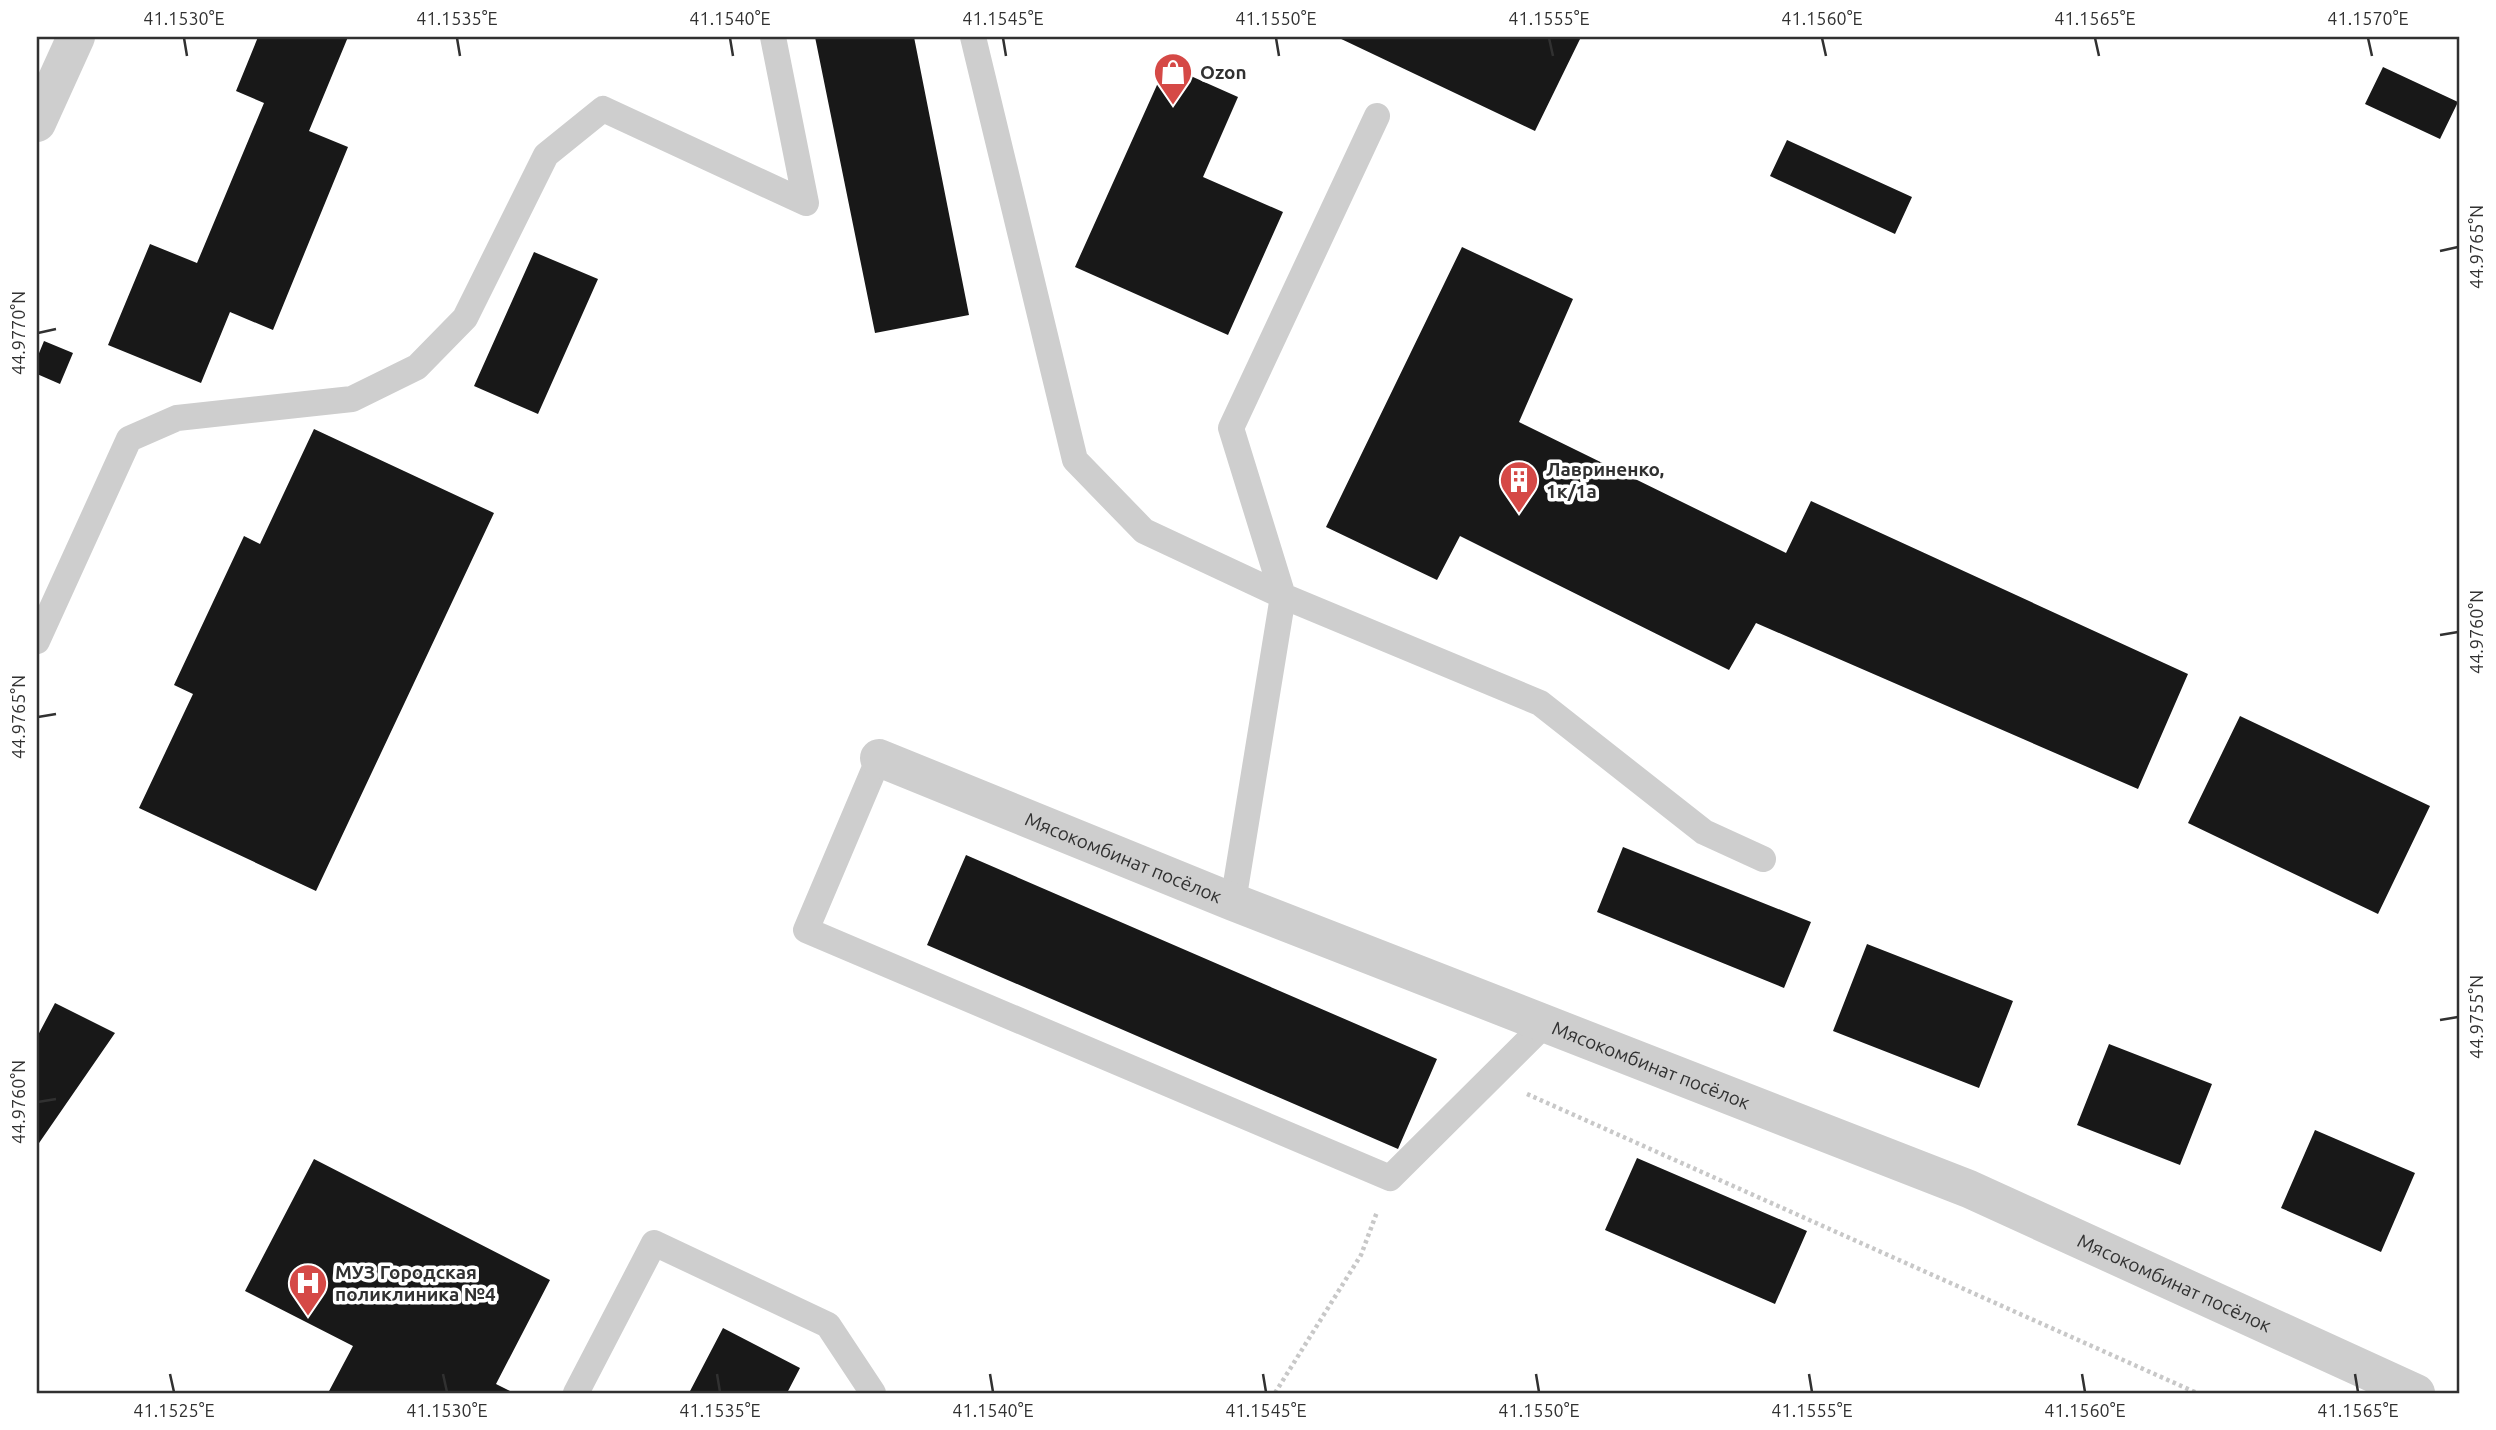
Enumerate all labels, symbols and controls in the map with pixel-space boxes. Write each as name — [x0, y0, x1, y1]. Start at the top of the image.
text: 41.1530°E — [143, 8, 225, 28]
text: 41.1535°E — [416, 8, 498, 28]
text: 41.1540°E — [689, 8, 771, 28]
text: 41.1545°E — [962, 8, 1044, 28]
text: 41.1550°E — [1235, 8, 1317, 28]
text: 41.1555°E — [1508, 8, 1590, 28]
text: 41.1560°E — [1781, 8, 1863, 28]
text: 41.1565°E — [2054, 8, 2136, 28]
text: 41.1570°E — [2327, 8, 2409, 28]
shop icon: Ozon — [1152, 51, 1194, 106]
place label: Ozon — [1200, 61, 1247, 83]
text: 44.9765°N — [2466, 205, 2486, 289]
text: 44.9770°N — [8, 291, 28, 375]
place label: Лавриненко, 1к/1а — [1546, 458, 1664, 502]
building icon: Лавриненко, 1к/1а — [1498, 459, 1540, 514]
text: 44.9760°N — [2466, 590, 2486, 674]
text: 44.9765°N — [8, 675, 28, 759]
street label: Мясокомбинат посёлок — [1022, 808, 1225, 907]
text: 44.9755°N — [2466, 975, 2486, 1059]
street label: Мясокомбинат посёлок — [1549, 1017, 1753, 1114]
text: 44.9760°N — [8, 1060, 28, 1144]
street label: Мясокомбинат посёлок — [2074, 1229, 2275, 1337]
place label: МУЗ Городская поликлиника №4 — [335, 1261, 496, 1305]
hospital icon: МУЗ Городская поликлиника №4 — [287, 1262, 329, 1317]
text: 41.1525°E — [133, 1400, 215, 1420]
text: 41.1530°E — [406, 1400, 488, 1420]
text: 41.1535°E — [679, 1400, 761, 1420]
text: 41.1540°E — [952, 1400, 1034, 1420]
text: 41.1545°E — [1225, 1400, 1307, 1420]
text: 41.1550°E — [1498, 1400, 1580, 1420]
text: 41.1555°E — [1771, 1400, 1853, 1420]
text: 41.1560°E — [2044, 1400, 2126, 1420]
text: 41.1565°E — [2317, 1400, 2399, 1420]

